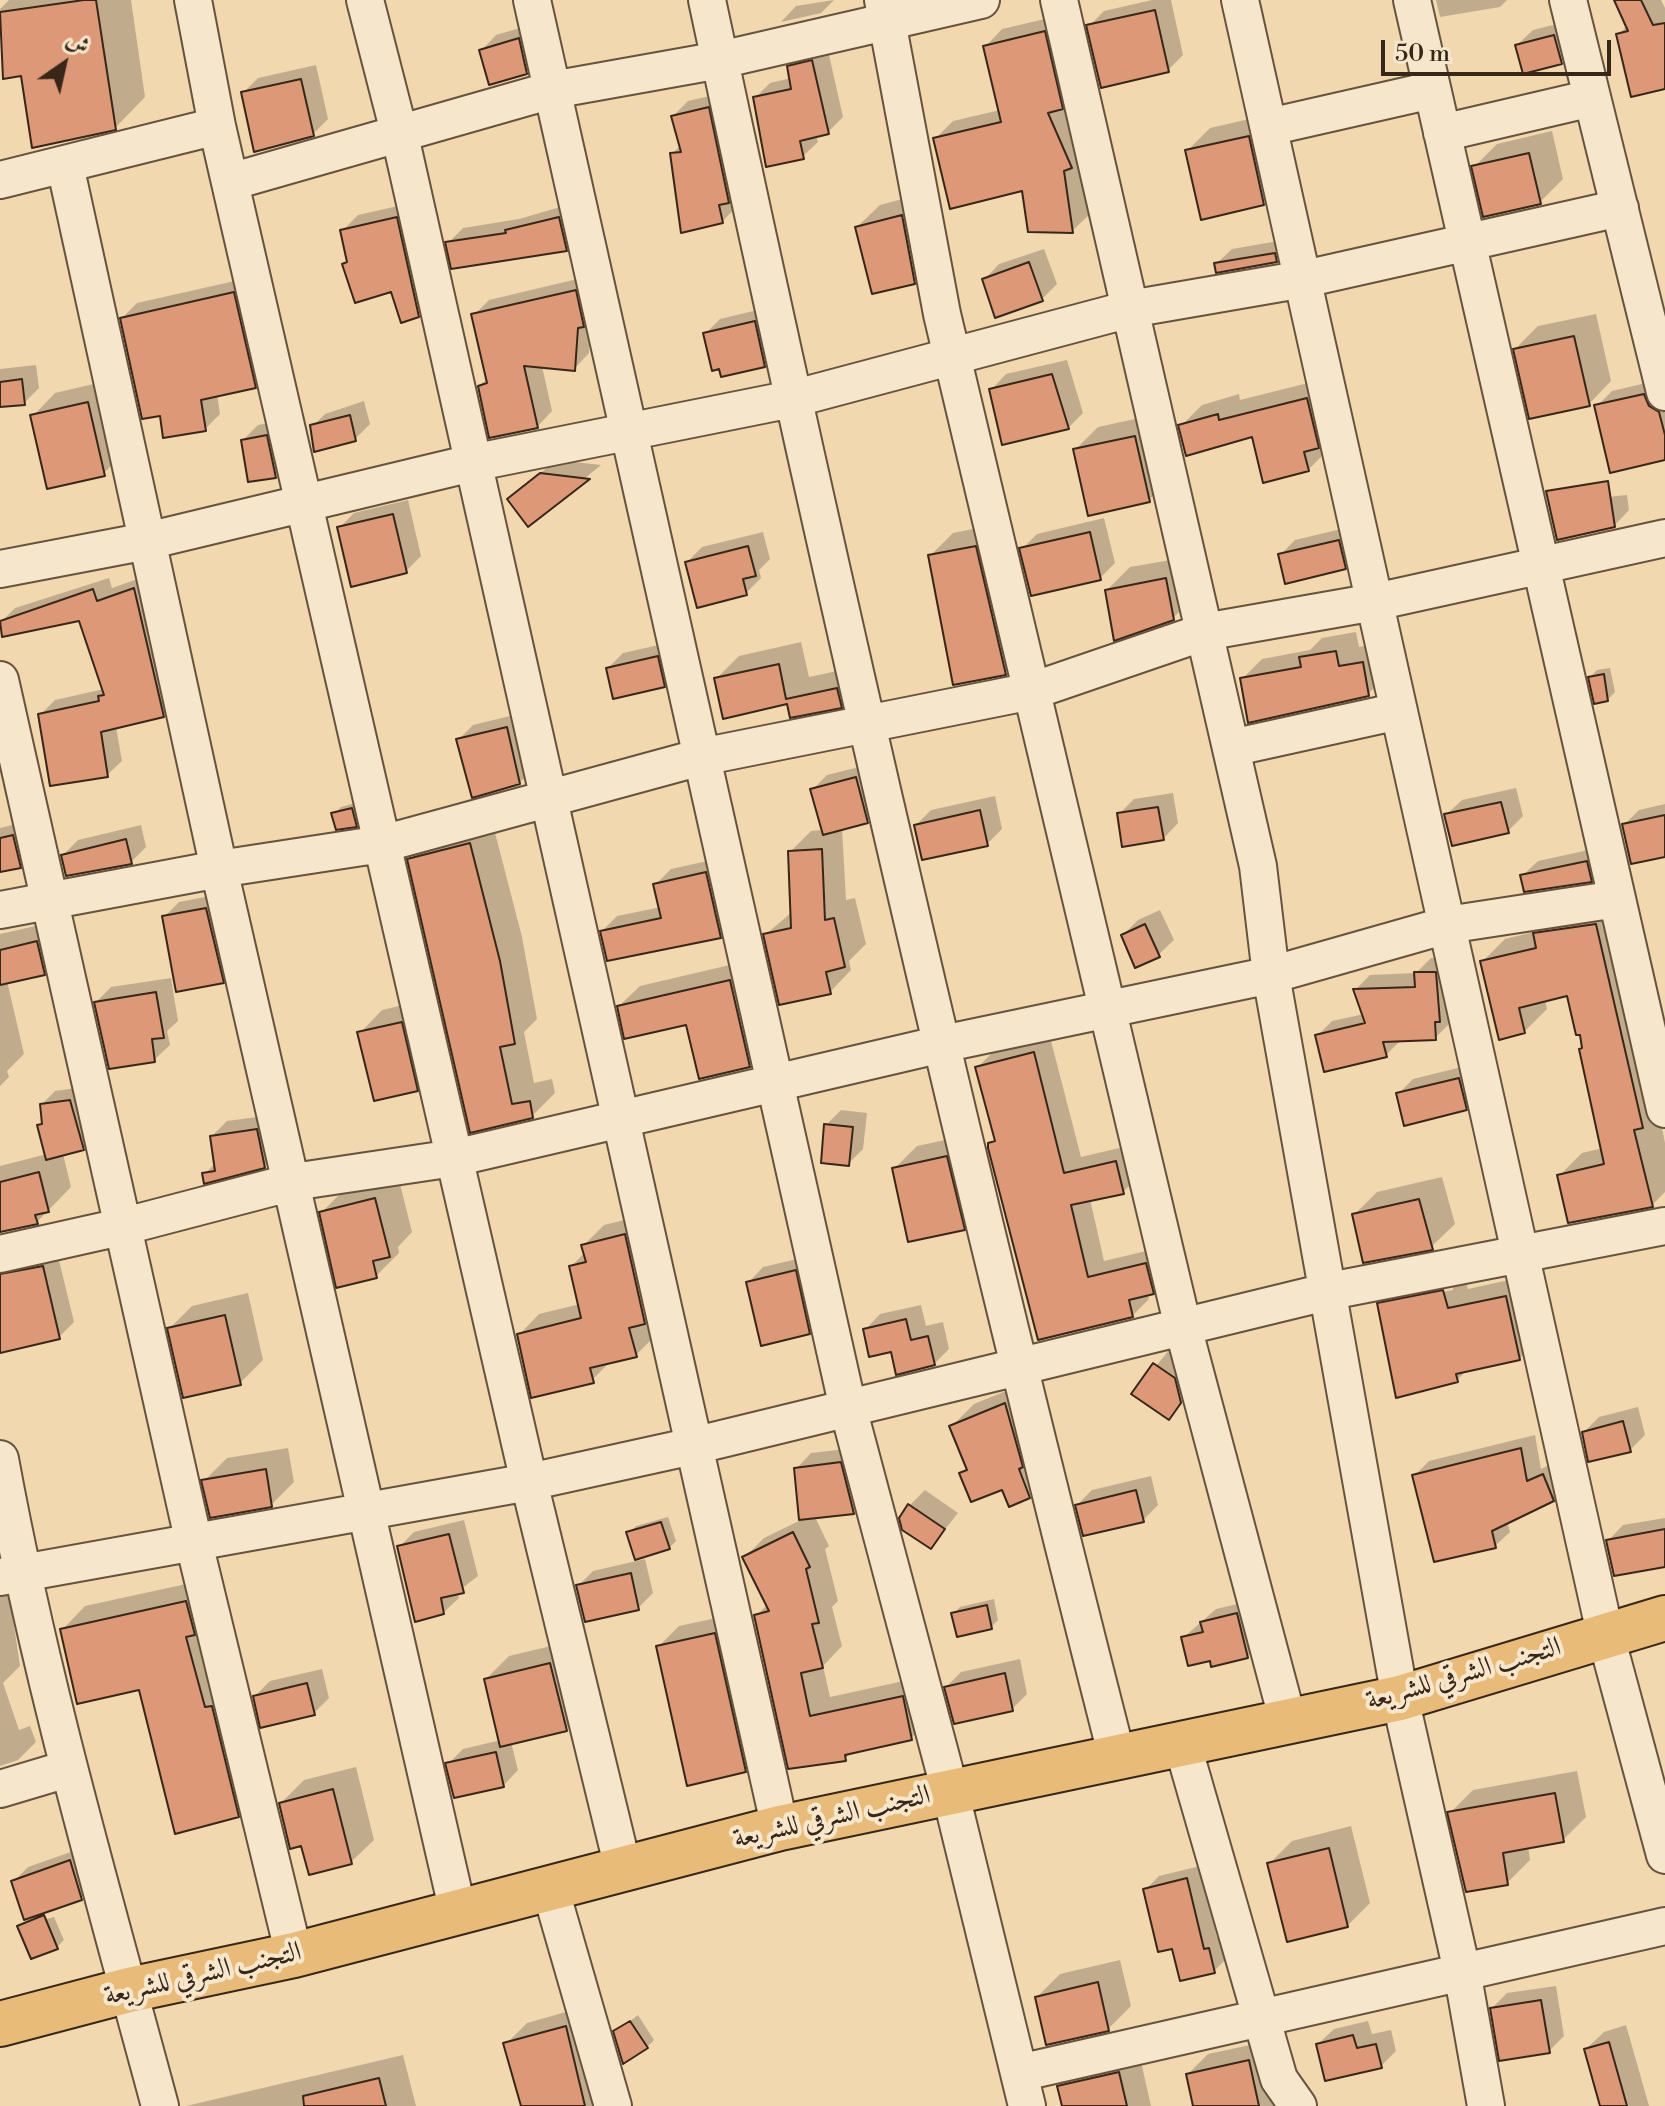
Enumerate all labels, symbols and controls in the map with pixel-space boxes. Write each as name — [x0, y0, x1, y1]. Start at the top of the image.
north arrow — [24, 24, 104, 104]
scale bar — [1385, 24, 1615, 74]
text: ش — [61, 26, 94, 61]
text: 50 m — [1395, 39, 1450, 69]
street label: التجنب الشرقي للشريعة — [1363, 1631, 1565, 1719]
street label: التجنب الشرقي للشريعة — [730, 1779, 934, 1857]
street label: التجنب الشرقي للشريعة — [101, 1936, 305, 2014]

